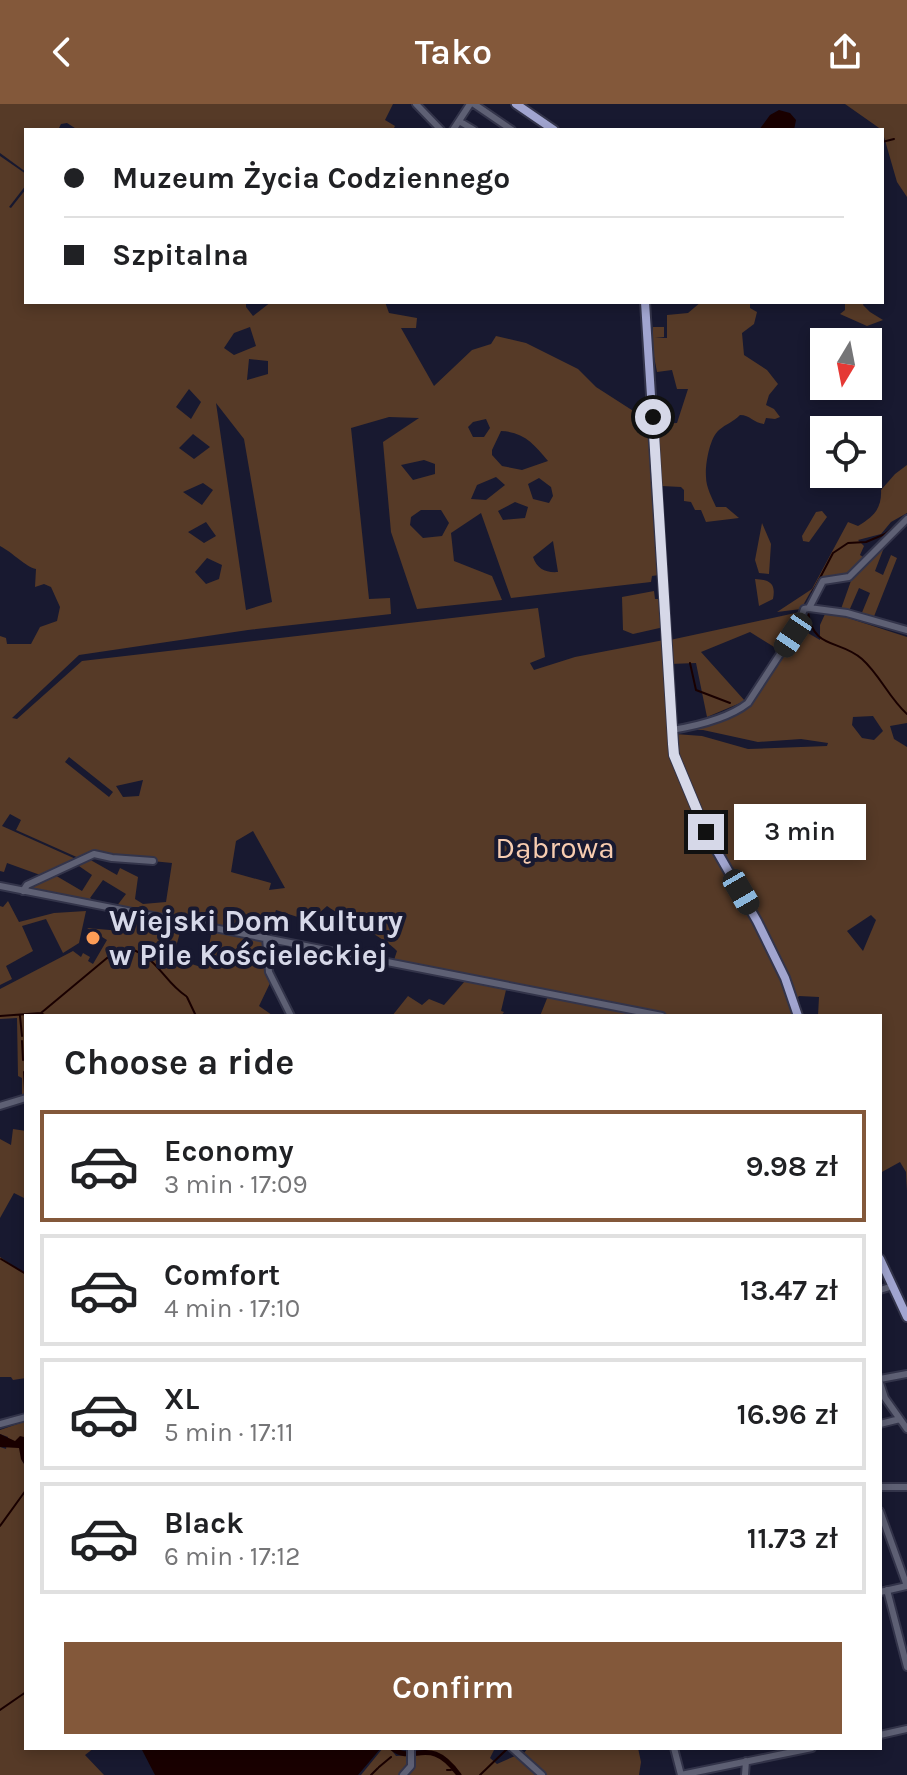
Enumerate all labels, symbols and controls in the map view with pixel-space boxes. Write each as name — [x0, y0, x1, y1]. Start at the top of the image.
icon: back — [40, 30, 84, 74]
icon: share — [823, 30, 867, 74]
text: Tako — [415, 31, 492, 73]
text: Muzeum Życia Codziennego — [112, 160, 510, 196]
text: Szpitalna — [112, 237, 249, 273]
north arrow — [810, 328, 882, 400]
map controls — [810, 328, 882, 488]
route start — [635, 399, 671, 435]
button: locate — [810, 416, 882, 488]
car — [770, 608, 816, 662]
callout: 3 min — [734, 804, 866, 860]
route end — [688, 814, 724, 850]
text: 3 min — [764, 816, 836, 847]
park label: Dąbrowa — [495, 830, 615, 866]
car — [719, 865, 763, 919]
place label: Wiejski Dom Kultury w Pile Kościeleckiej — [109, 903, 403, 973]
marker: Wiejski Dom Kultury w Pile Kościeleckiej — [84, 929, 102, 947]
text: Choose a ride — [64, 1041, 294, 1083]
icon: car — [68, 1130, 140, 1202]
text: Economy — [164, 1133, 294, 1169]
text: 9.98 zł — [746, 1148, 838, 1184]
text: 3 min · 17:09 — [164, 1169, 308, 1200]
icon: car — [68, 1254, 140, 1326]
text: Comfort — [164, 1257, 280, 1293]
text: 13.47 zł — [740, 1272, 838, 1308]
text: 4 min · 17:10 — [164, 1293, 300, 1324]
icon: car — [68, 1378, 140, 1450]
text: XL — [164, 1381, 199, 1417]
text: 16.96 zł — [736, 1396, 838, 1432]
text: 5 min · 17:11 — [164, 1417, 294, 1448]
icon: car — [68, 1502, 140, 1574]
text: Black — [164, 1505, 244, 1541]
text: 11.73 zł — [747, 1520, 838, 1556]
text: 6 min · 17:12 — [164, 1541, 300, 1572]
button: Confirm — [64, 1642, 842, 1734]

